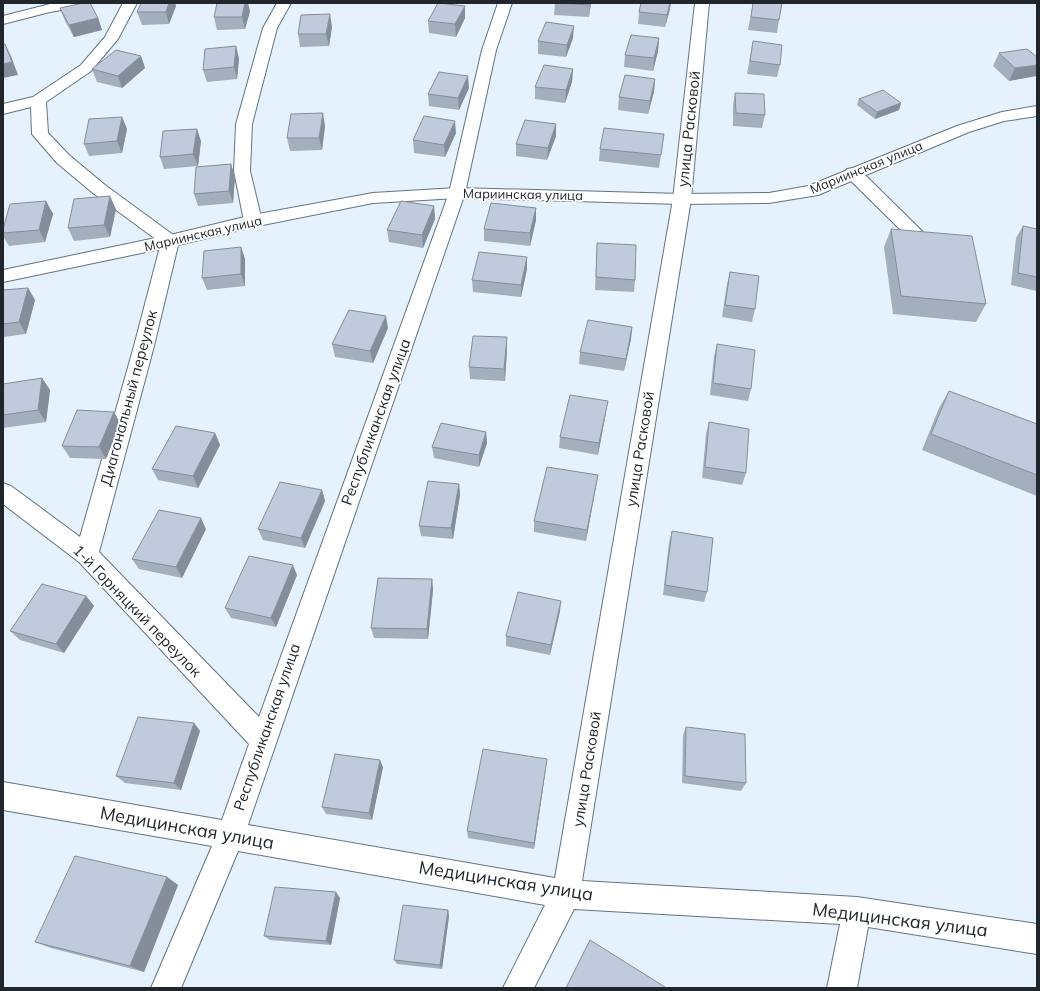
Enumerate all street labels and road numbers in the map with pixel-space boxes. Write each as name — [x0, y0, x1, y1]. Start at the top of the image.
street label: улица Расковой — [673, 70, 704, 188]
street label: Мариинская улица — [807, 137, 925, 197]
street label: Мариинская улица — [463, 185, 583, 203]
street label: Мариинская улица — [143, 212, 263, 254]
street label: Диагональный переулок — [96, 307, 161, 488]
street label: Республиканская улица — [337, 336, 414, 508]
street label: улица Расковой — [621, 390, 658, 508]
street label: 1-й Горняцкий переулок — [69, 540, 206, 681]
street label: Республиканская улица — [229, 641, 304, 813]
street label: улица Расковой — [568, 710, 605, 828]
street label: Медицинская улица — [98, 801, 276, 854]
street label: Медицинская улица — [417, 855, 595, 906]
street label: Медицинская улица — [811, 897, 989, 942]

